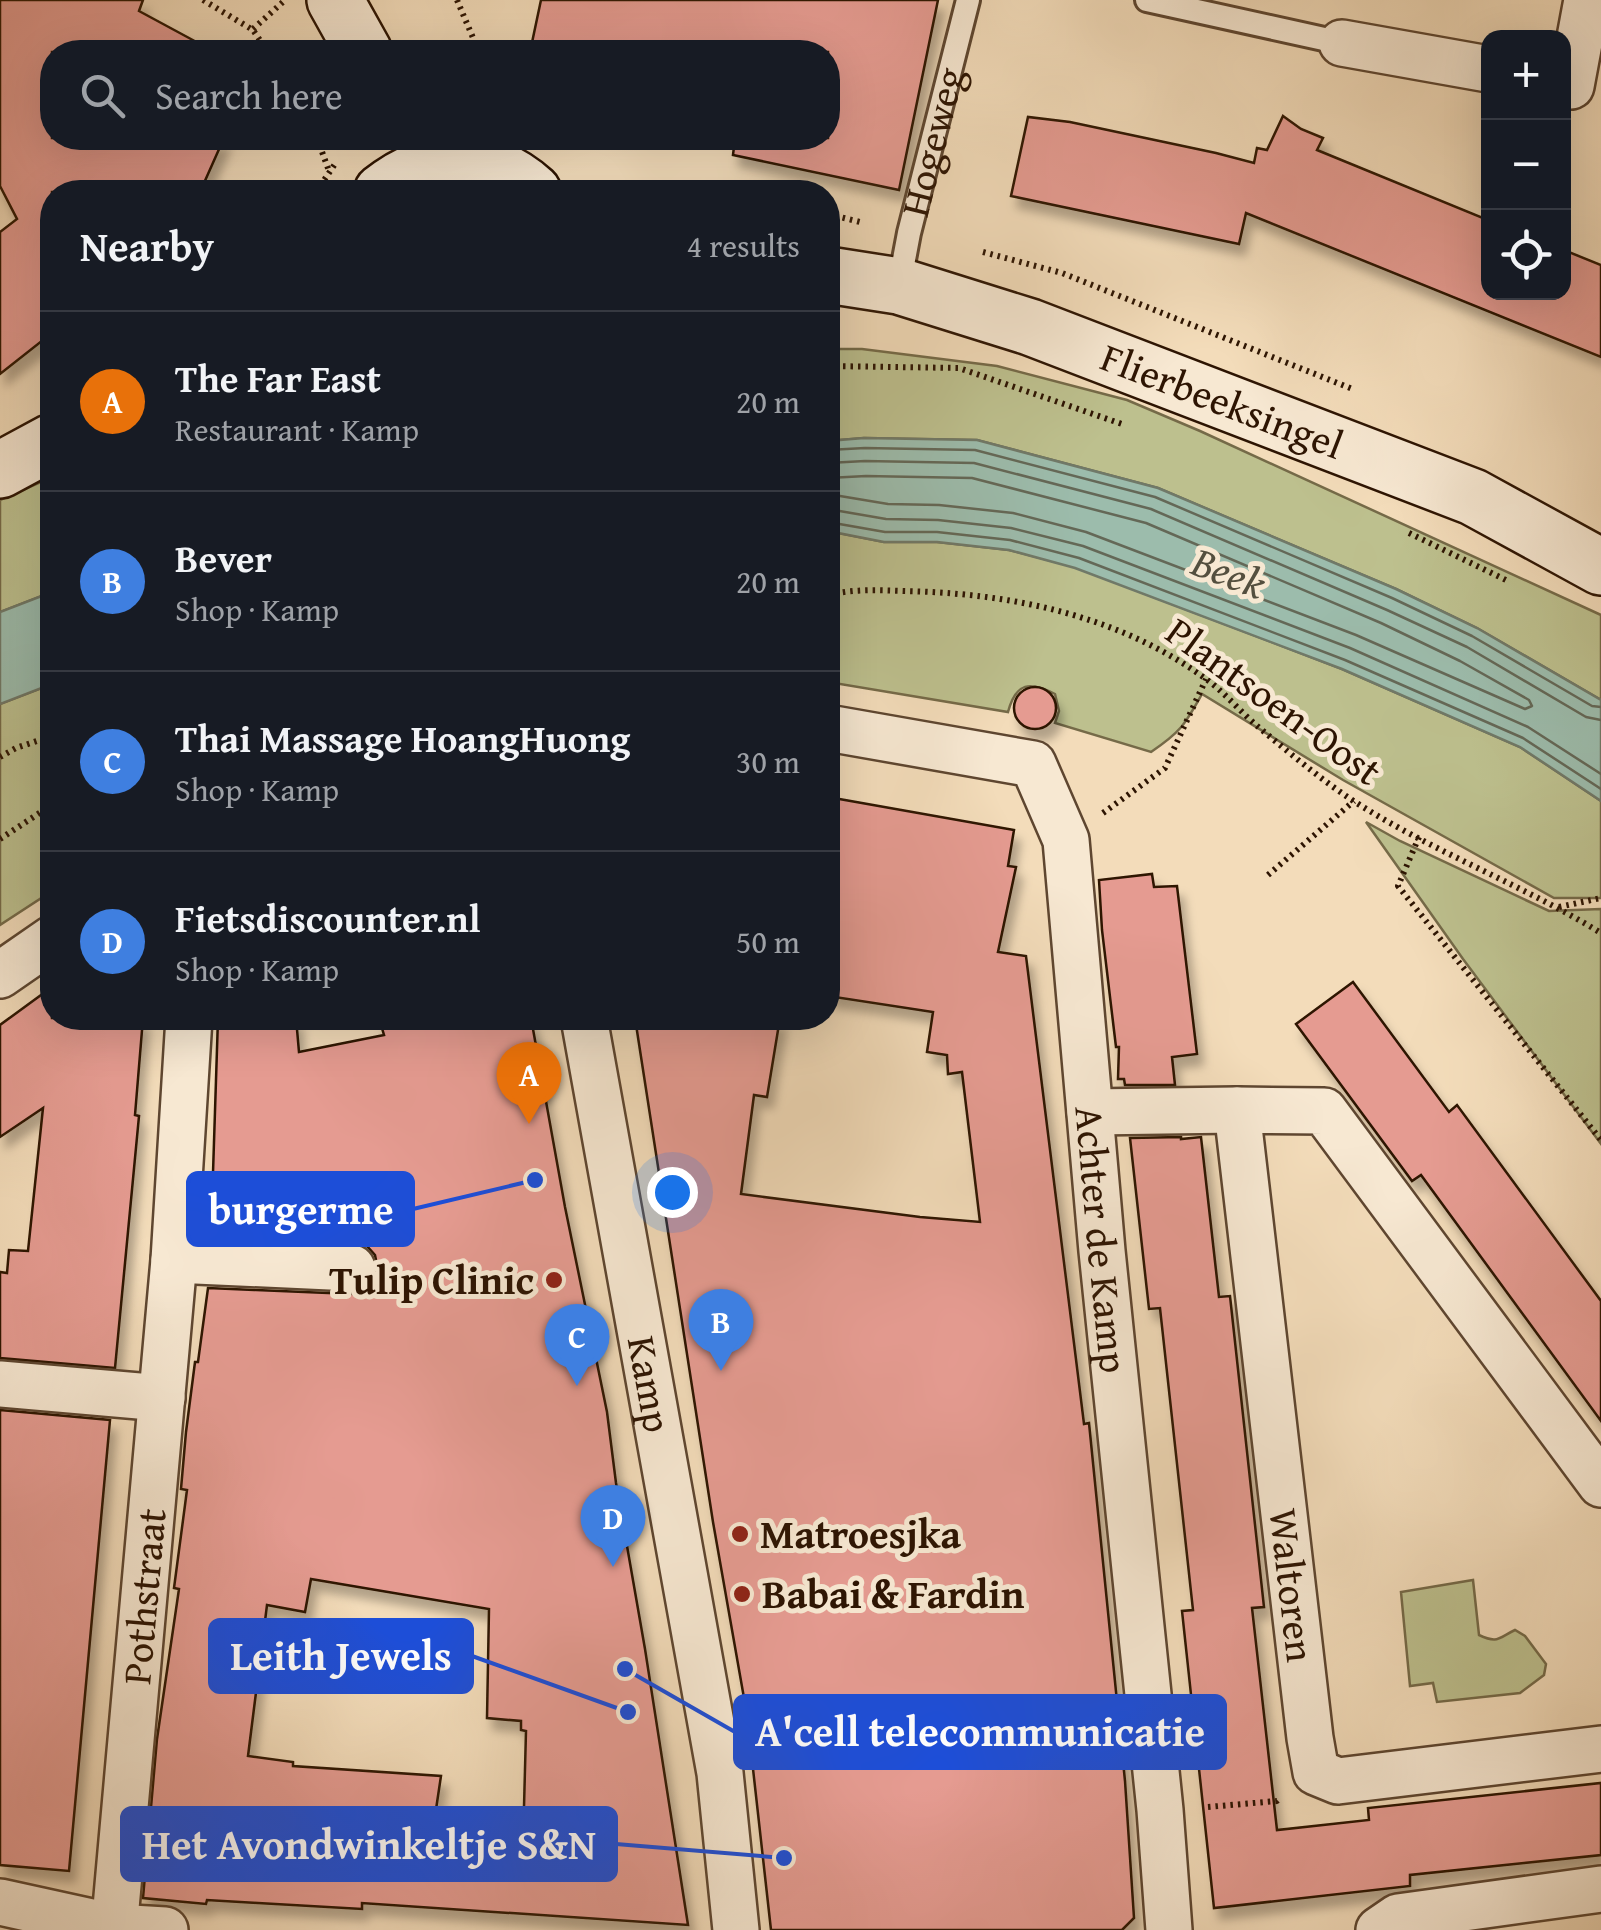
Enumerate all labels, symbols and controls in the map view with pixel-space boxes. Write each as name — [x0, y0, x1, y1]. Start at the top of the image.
map controls — [1481, 30, 1571, 300]
button: + — [1481, 30, 1571, 120]
search box — [40, 40, 840, 150]
street label: Hogeweg — [884, 61, 979, 223]
text: Search here — [155, 67, 343, 123]
icon: search — [75, 68, 130, 123]
button: − — [1481, 120, 1571, 210]
button: locate — [1481, 210, 1571, 300]
text: Nearby — [80, 215, 214, 276]
text: 4 results — [687, 222, 800, 269]
street label: Flierbeeksingel — [1093, 327, 1352, 474]
text: The Far East — [175, 350, 381, 406]
text: A — [102, 378, 123, 425]
text: 20 m — [736, 378, 800, 425]
text: Restaurant · Kamp — [175, 406, 419, 453]
water label: Beek — [1183, 529, 1276, 614]
text: Bever — [175, 530, 272, 586]
text: B — [103, 558, 122, 605]
text: 20 m — [736, 558, 800, 605]
text: Shop · Kamp — [175, 586, 339, 633]
street label: Plantsoen-Oost — [1154, 602, 1394, 799]
text: Thai Massage HoangHuong — [175, 710, 630, 766]
text: C — [103, 738, 122, 785]
text: 30 m — [736, 738, 800, 785]
text: Shop · Kamp — [175, 766, 339, 813]
text: Fietsdiscounter.nl — [175, 890, 480, 946]
text: D — [102, 918, 123, 965]
text: 50 m — [736, 918, 800, 965]
text: Shop · Kamp — [175, 946, 339, 993]
pin: A — [496, 1042, 562, 1124]
street label: Achter de Kamp — [1060, 1103, 1144, 1376]
your location — [647, 1167, 698, 1218]
callout: burgerme — [188, 1173, 413, 1245]
text: burgerme — [208, 1178, 394, 1239]
place label: Tulip Clinic — [329, 1250, 534, 1309]
marker: Tulip Clinic — [543, 1269, 565, 1291]
pin: B — [688, 1288, 754, 1371]
pin: C — [544, 1304, 610, 1386]
street label: Kamp — [613, 1331, 688, 1437]
pin: D — [580, 1484, 646, 1567]
place label: Matroesjka — [760, 1504, 962, 1563]
street label: Waltoren — [1255, 1505, 1331, 1665]
street label: Pothstraat — [106, 1506, 181, 1687]
marker: Matroesjka — [729, 1523, 751, 1545]
place label: Babai & Fardin — [762, 1564, 1025, 1623]
marker: Babai & Fardin — [731, 1583, 753, 1605]
callout: Leith Jewels — [210, 1620, 472, 1692]
text: Leith Jewels — [230, 1624, 452, 1685]
callout: A'cell telecommunicatie — [735, 1696, 1225, 1768]
text: A'cell telecommunicatie — [755, 1700, 1205, 1761]
callout: Het Avondwinkeltje S&N — [122, 1808, 616, 1880]
text: Het Avondwinkeltje S&N — [142, 1813, 596, 1874]

